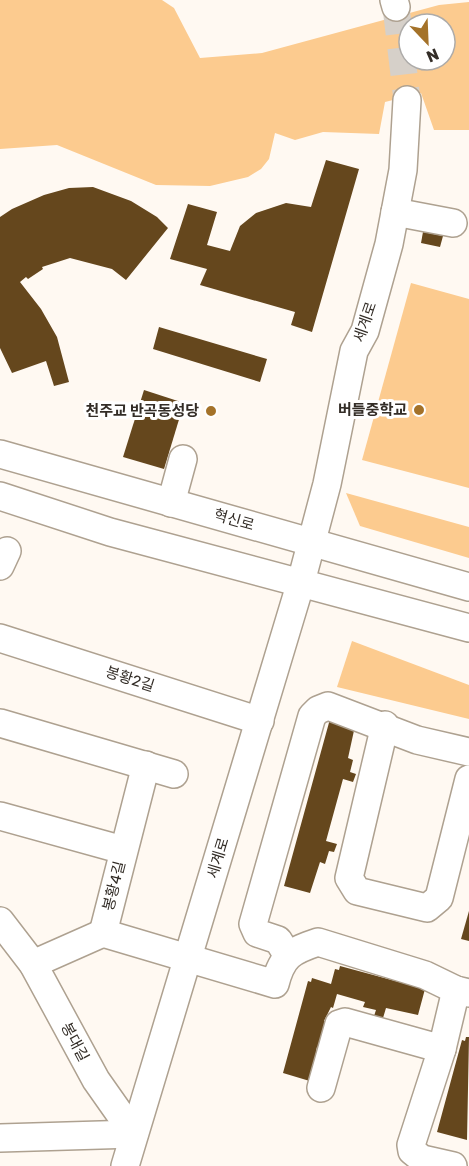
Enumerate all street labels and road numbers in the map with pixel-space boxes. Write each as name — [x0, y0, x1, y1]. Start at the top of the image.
street label: 세계로 — [350, 299, 380, 345]
street label: 혁신로 — [212, 506, 256, 534]
street label: 봉황2길 — [103, 663, 157, 695]
street label: 세계로 — [203, 836, 233, 880]
street label: 봉황4길 — [99, 859, 129, 913]
street label: 봉대길 — [57, 1019, 93, 1065]

